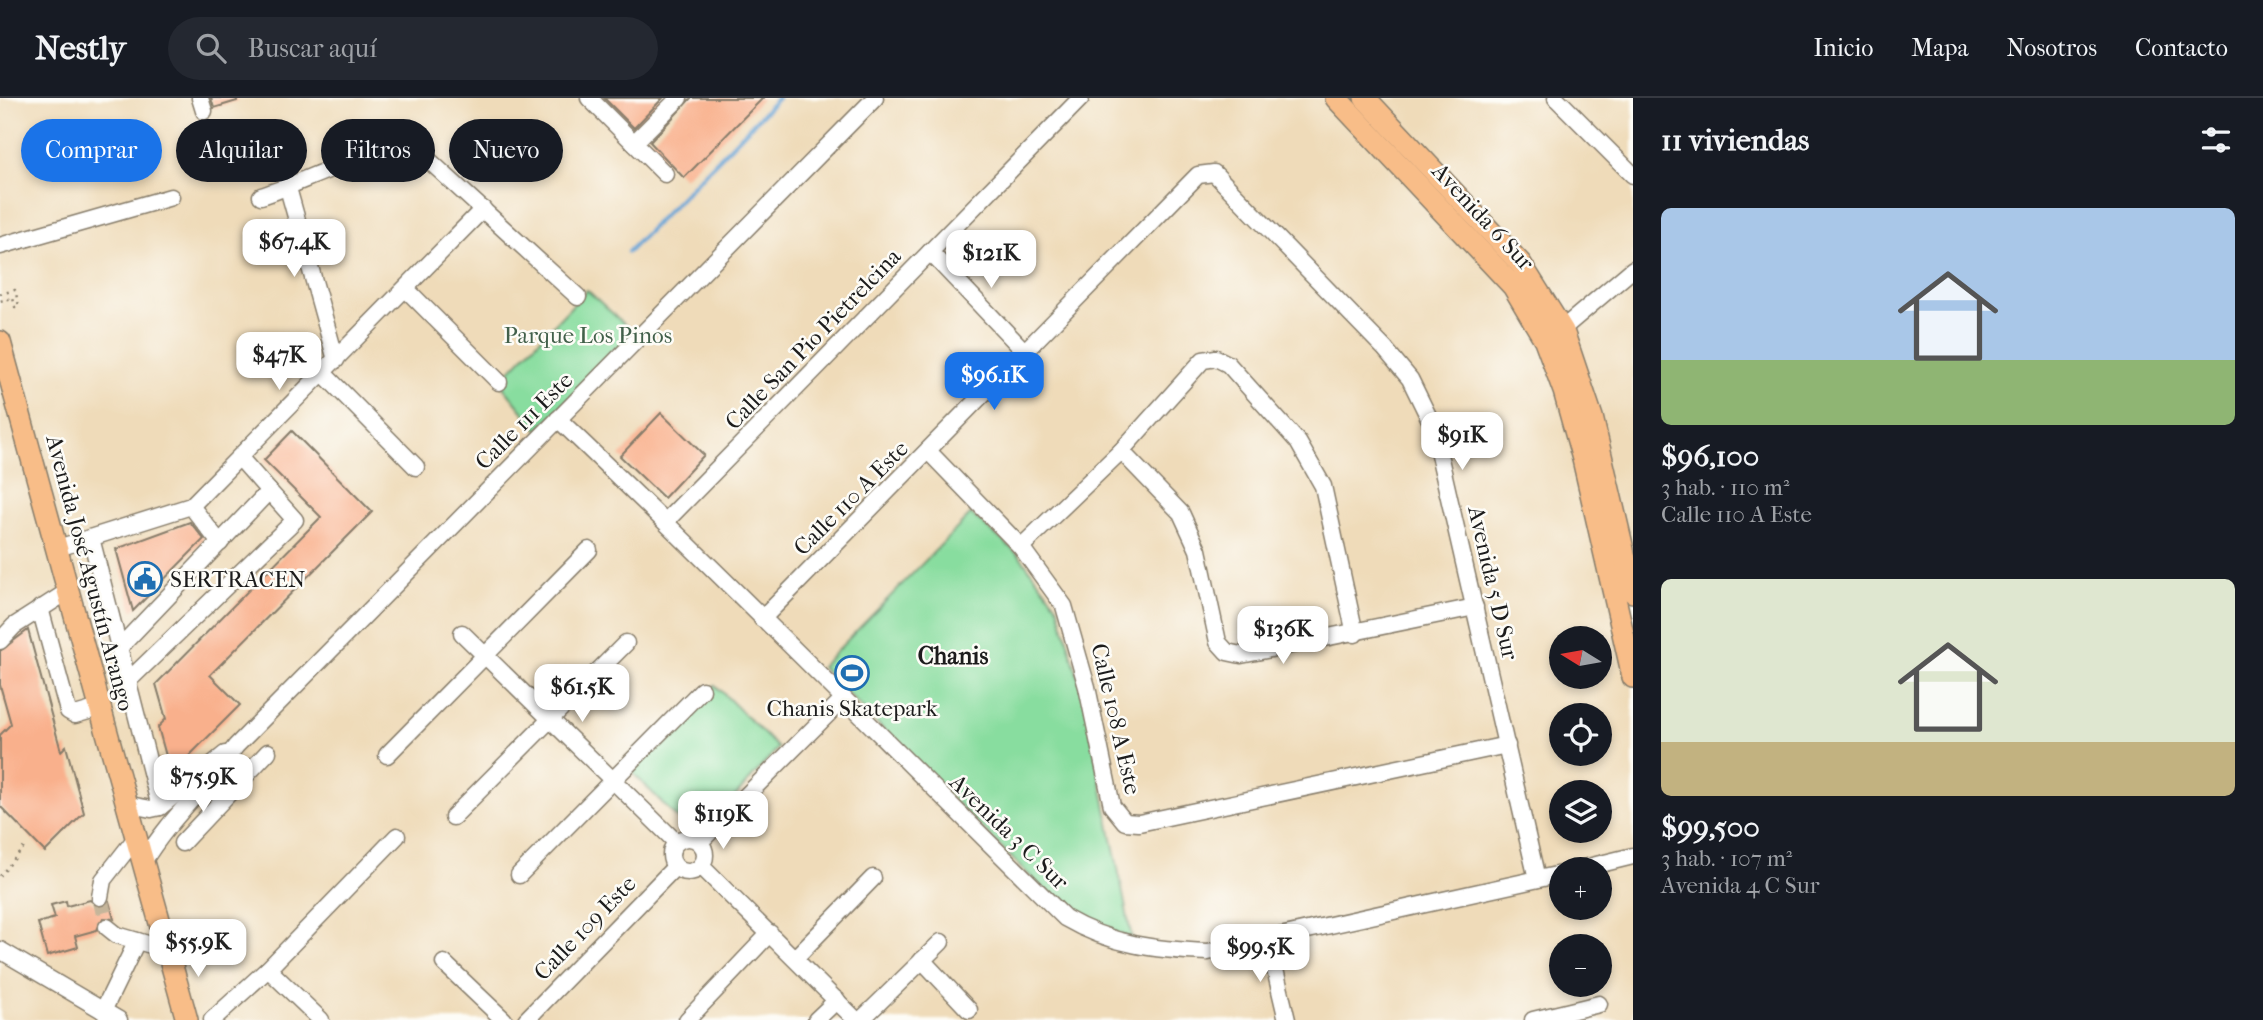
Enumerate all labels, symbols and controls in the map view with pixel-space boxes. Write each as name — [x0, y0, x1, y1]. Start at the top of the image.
search box — [168, 17, 658, 80]
text: Nestly — [35, 29, 126, 68]
icon: search — [192, 29, 230, 67]
text: Buscar aquí — [248, 33, 377, 64]
text: Inicio — [1813, 34, 1873, 62]
text: Mapa — [1911, 34, 1969, 62]
text: Nosotros — [2007, 34, 2097, 62]
text: Contacto — [2135, 34, 2228, 62]
chip: Comprar — [21, 119, 162, 182]
chip: Alquilar — [176, 119, 307, 182]
chip: Filtros — [321, 119, 435, 182]
chip: Nuevo — [449, 119, 563, 182]
icon: filters — [2197, 121, 2235, 159]
text: 11 viviendas — [1661, 123, 1809, 158]
street label: Avenida 6 Sur — [1426, 157, 1540, 276]
pin: $67.4K — [237, 220, 351, 279]
text: $67.4K — [259, 228, 329, 255]
pin: $121K — [942, 230, 1040, 290]
text: $121K — [962, 239, 1020, 266]
street label: Calle San Pio Pietrelcina — [720, 243, 907, 435]
icon: home — [1885, 253, 2011, 379]
park label: Parque Los Pinos — [504, 322, 672, 349]
pin: $47K — [238, 332, 320, 392]
text: $47K — [252, 341, 306, 368]
pin: $96.1K — [937, 352, 1051, 412]
text: $96.1K — [961, 361, 1027, 388]
street label: Calle 111 Este — [470, 367, 578, 475]
pin: $91K — [1421, 412, 1503, 472]
text: $91K — [1437, 421, 1487, 448]
street label: Avenida José Agustín Arango — [40, 431, 140, 714]
street label: Calle 110 A Este — [788, 435, 914, 561]
text: $96,100 — [1661, 439, 1759, 474]
text: 3 hab. · 110 m² — [1661, 474, 1789, 501]
text: Calle 110 A Este — [1661, 501, 1812, 528]
street label: Avenida 5 D Sur — [1462, 503, 1524, 663]
public building icon: SERTRACEN — [126, 560, 164, 598]
place label: SERTRACEN — [170, 566, 305, 593]
pin: $136K — [1234, 606, 1332, 666]
text: $136K — [1253, 615, 1313, 642]
icon: home — [1885, 624, 2011, 750]
north arrow — [1549, 626, 1612, 690]
map controls — [1549, 626, 1612, 997]
street label: Calle 108 A Este — [1086, 641, 1146, 797]
district label: Chanis — [918, 642, 988, 670]
sports icon: Chanis Skatepark — [833, 654, 871, 692]
pin: $61.5K — [525, 664, 639, 724]
text: $61.5K — [550, 673, 614, 700]
place label: Chanis Skatepark — [766, 695, 939, 722]
button: locate — [1549, 703, 1612, 766]
pin: $75.9K — [146, 754, 260, 814]
text: $75.9K — [170, 763, 236, 790]
street label: Avenida 3 C Sur — [943, 768, 1074, 895]
button: layers — [1549, 780, 1612, 843]
pin: $119K — [674, 792, 772, 851]
text: $119K — [694, 800, 752, 827]
text: $99,500 — [1661, 810, 1760, 845]
text: 3 hab. · 107 m² — [1661, 845, 1792, 872]
button: + — [1549, 857, 1612, 920]
street label: Calle 109 Este — [528, 870, 642, 986]
text: Avenida 4 C Sur — [1661, 872, 1819, 899]
pin: $55.9K — [141, 920, 255, 979]
pin: $99.5K — [1203, 924, 1317, 984]
text: $55.9K — [165, 928, 231, 955]
text: $99.5K — [1227, 933, 1293, 960]
button: − — [1549, 934, 1612, 997]

